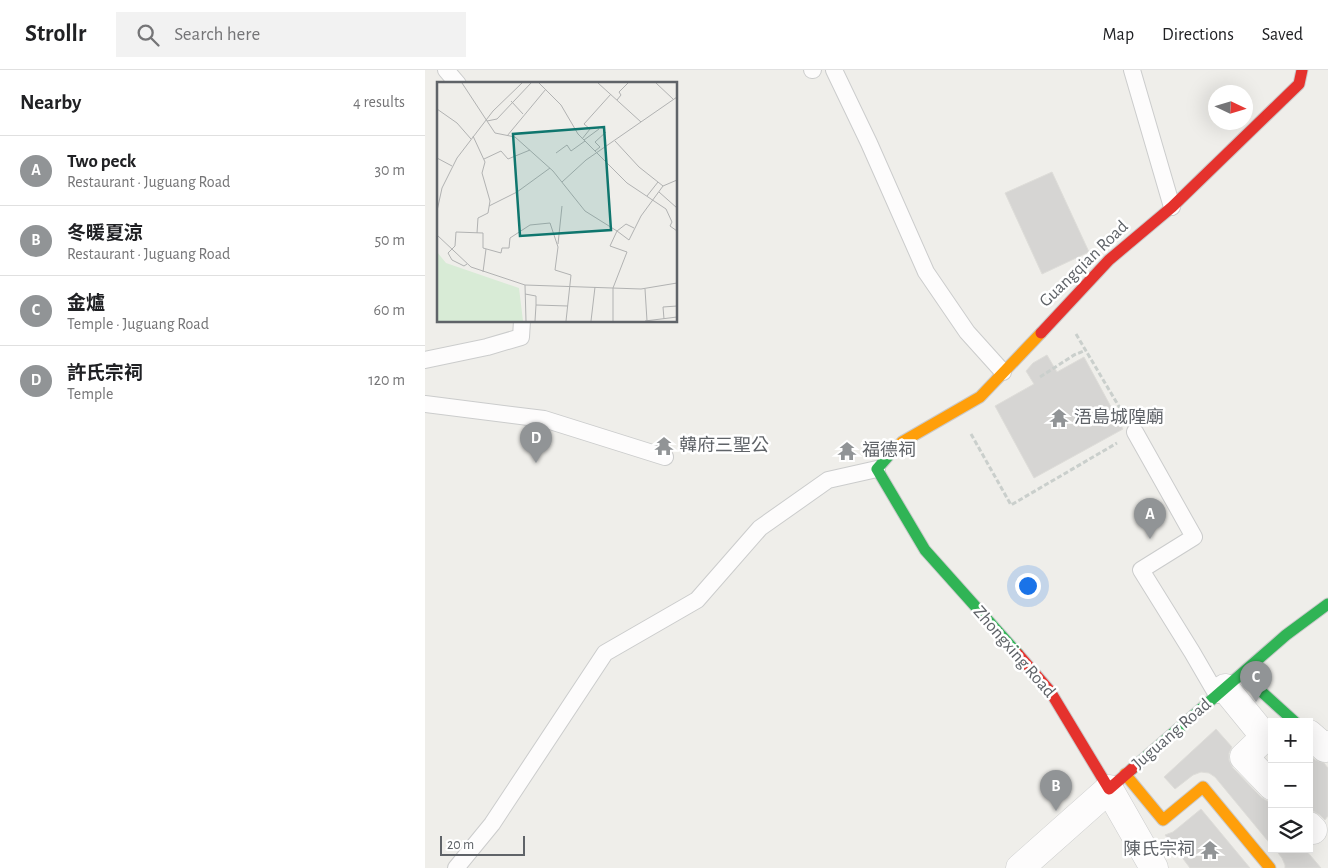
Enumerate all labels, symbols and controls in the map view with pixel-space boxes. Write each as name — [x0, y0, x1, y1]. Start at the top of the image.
search box — [116, 12, 466, 57]
icon: search — [134, 21, 162, 49]
text: Strollr — [25, 22, 86, 46]
text: Search here — [174, 25, 260, 44]
text: Map — [1103, 26, 1134, 44]
text: Directions — [1162, 26, 1234, 44]
text: Saved — [1262, 26, 1303, 44]
inset map — [437, 82, 677, 322]
north arrow — [1208, 85, 1253, 130]
text: Nearby — [20, 92, 81, 113]
text: 4 results — [353, 94, 405, 110]
text: Two peck — [67, 152, 136, 171]
text: A — [31, 162, 41, 178]
text: 30 m — [375, 162, 405, 178]
text: Restaurant · Juguang Road — [67, 174, 230, 190]
street label: Guangqian Road — [1036, 217, 1132, 311]
text: 冬暖夏涼 — [67, 224, 143, 243]
text: B — [31, 232, 41, 248]
text: 50 m — [374, 232, 405, 248]
text: Restaurant · Juguang Road — [67, 246, 230, 262]
text: 金爐 — [67, 294, 105, 313]
text: C — [32, 302, 40, 318]
text: 60 m — [374, 302, 405, 318]
text: Temple · Juguang Road — [67, 316, 209, 332]
text: 許氏宗祠 — [67, 364, 143, 383]
text: D — [31, 372, 41, 388]
text: 120 m — [368, 372, 405, 388]
text: Temple — [67, 386, 113, 402]
temple icon: 浯島城隍廟 — [1048, 407, 1070, 429]
place label: 浯島城隍廟 — [1074, 407, 1164, 427]
pin: D — [520, 422, 552, 463]
temple icon: 韓府三聖公 — [653, 435, 675, 457]
place label: 韓府三聖公 — [679, 435, 769, 455]
temple icon: 福德祠 — [836, 440, 858, 462]
place label: 福德祠 — [862, 440, 916, 460]
pin: A — [1134, 498, 1166, 539]
your location — [1015, 573, 1041, 599]
street label: Zhongxing Road — [970, 603, 1058, 701]
pin: C — [1240, 661, 1272, 702]
street label: Juguang Road — [1129, 695, 1215, 773]
map controls — [1268, 718, 1313, 853]
button: + — [1268, 718, 1313, 763]
button: − — [1268, 763, 1313, 808]
pin: B — [1040, 770, 1072, 811]
button: layers — [1268, 808, 1313, 853]
scale bar — [440, 833, 525, 856]
text: 20 m — [447, 838, 474, 852]
place label: 陳氏宗祠 — [1123, 839, 1195, 859]
temple icon: 陳氏宗祠 — [1199, 839, 1221, 861]

